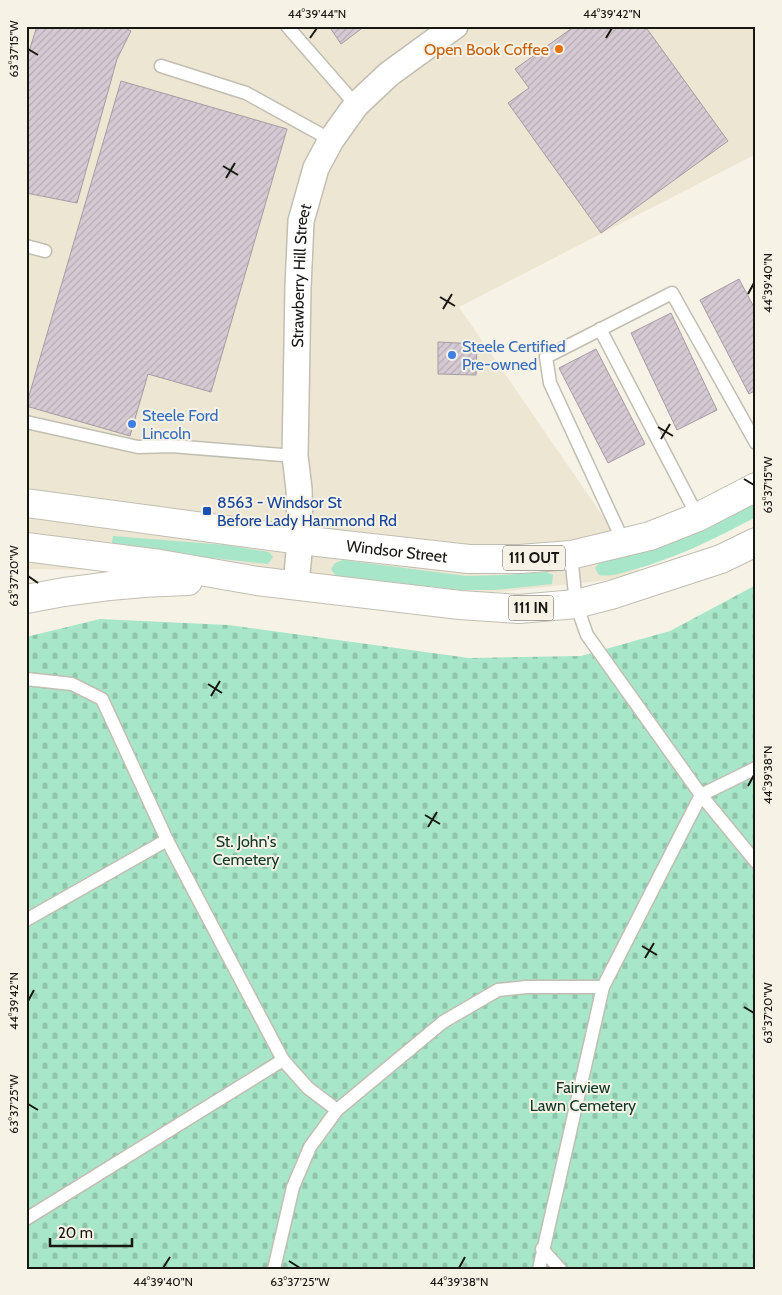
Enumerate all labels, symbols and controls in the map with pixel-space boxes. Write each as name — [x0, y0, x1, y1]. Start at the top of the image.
text: 44°39'44"N — [288, 6, 346, 21]
text: 44°39'42"N — [583, 6, 641, 21]
text: 63°37'15"W — [6, 20, 21, 78]
place label: Open Book Coffee — [424, 40, 549, 59]
marker: Open Book Coffee — [553, 43, 565, 55]
street label: Strawberry Hill Street — [288, 201, 316, 348]
text: 44°39'40"N — [760, 253, 775, 313]
place label: Steele Certified Pre-owned — [462, 337, 566, 374]
marker: Steele Certified Pre-owned — [446, 349, 458, 361]
place label: Steele Ford Lincoln — [142, 406, 219, 443]
marker: Steele Ford Lincoln — [126, 418, 138, 430]
text: 63°37'15"W — [760, 456, 775, 514]
place label: 8563 - Windsor St Before Lady Hammond Rd — [217, 493, 397, 530]
marker: 8563 - Windsor St Before Lady Hammond Rd — [201, 505, 213, 517]
street label: Windsor Street — [345, 536, 449, 567]
text: 63°37'20"W — [6, 545, 21, 607]
road number: 111 OUT — [503, 546, 565, 570]
road number: 111 IN — [508, 596, 554, 620]
text: 44°39'38"N — [760, 746, 775, 804]
park label: St. John's Cemetery — [213, 832, 279, 869]
text: 44°39'42"N — [6, 972, 21, 1030]
text: 63°37'20"W — [760, 982, 775, 1044]
text: 63°37'25"W — [6, 1074, 21, 1134]
park label: Fairview Lawn Cemetery — [530, 1078, 636, 1115]
scale bar — [50, 1215, 132, 1247]
text: 20 m — [58, 1224, 93, 1242]
text: 44°39'40"N — [133, 1274, 193, 1289]
text: 63°37'25"W — [270, 1274, 330, 1289]
text: 44°39'38"N — [430, 1274, 488, 1289]

